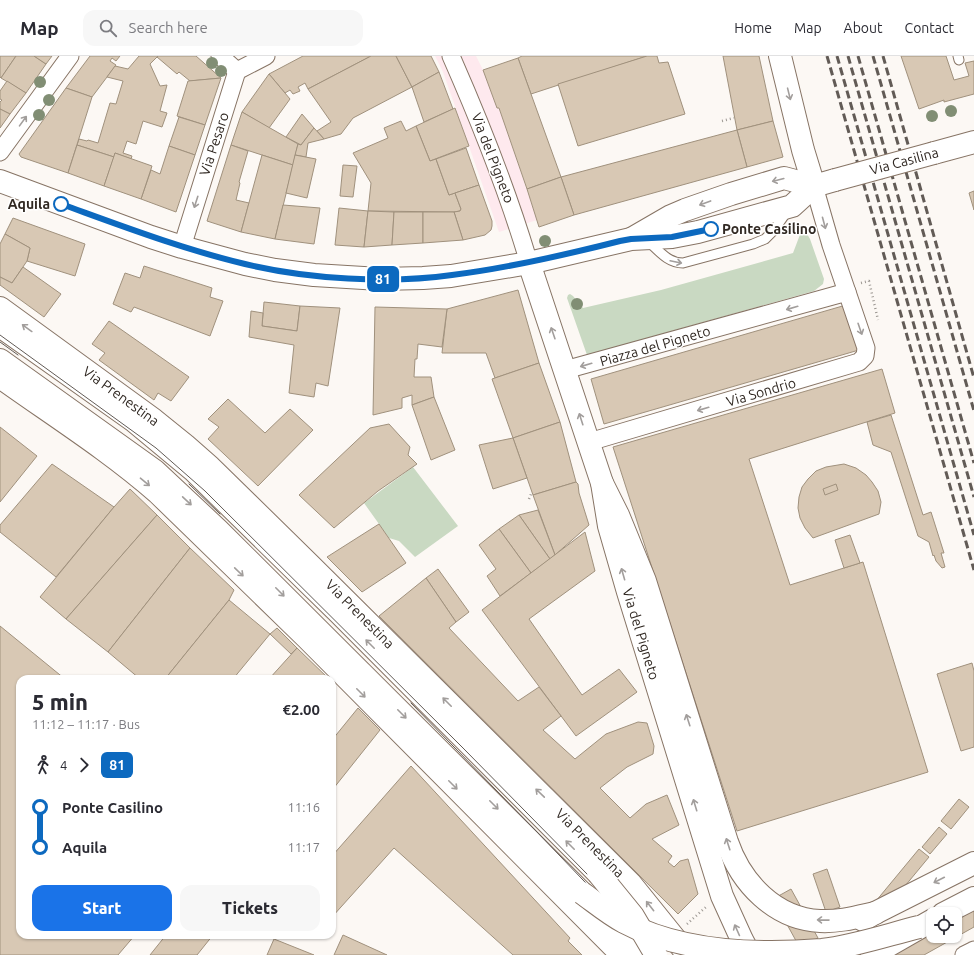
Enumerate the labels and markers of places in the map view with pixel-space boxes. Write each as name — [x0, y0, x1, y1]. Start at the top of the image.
place label: Aquila — [8, 196, 50, 212]
marker: Aquila — [53, 196, 69, 212]
marker: Ponte Casilino — [703, 221, 719, 237]
place label: Ponte Casilino — [722, 221, 816, 237]

